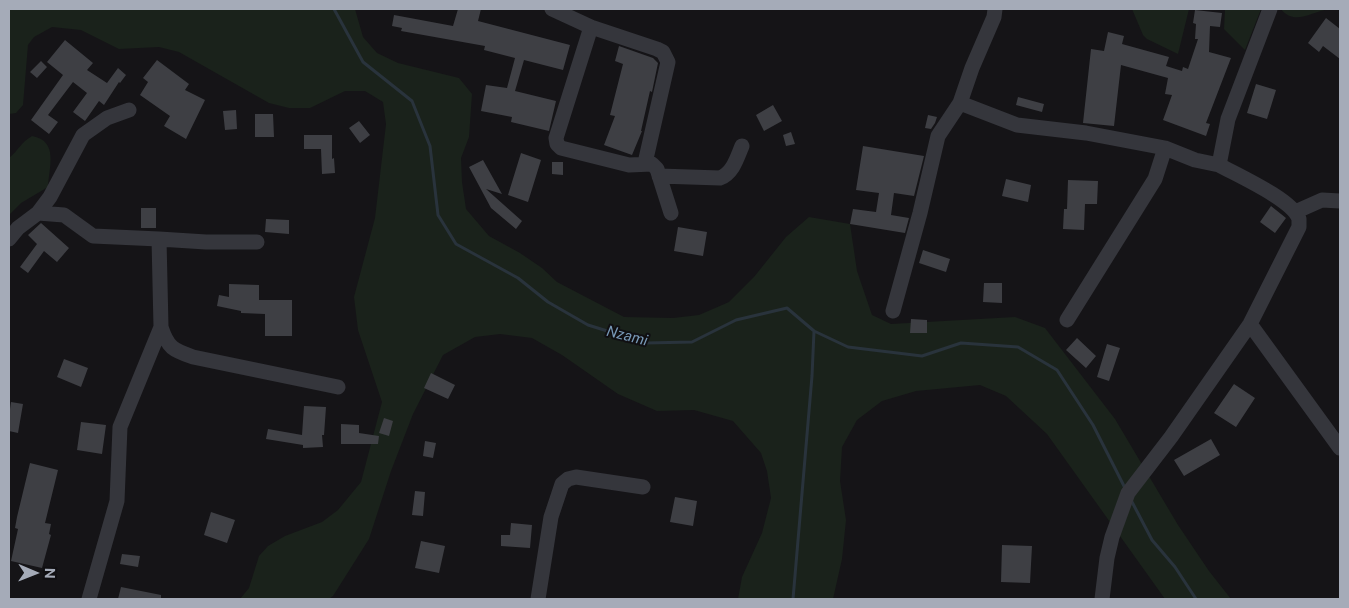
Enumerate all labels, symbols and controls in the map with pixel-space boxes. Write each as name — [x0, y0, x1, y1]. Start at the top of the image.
water label: Nzami — [604, 322, 650, 350]
north arrow — [10, 548, 60, 598]
text: N — [42, 568, 58, 579]

